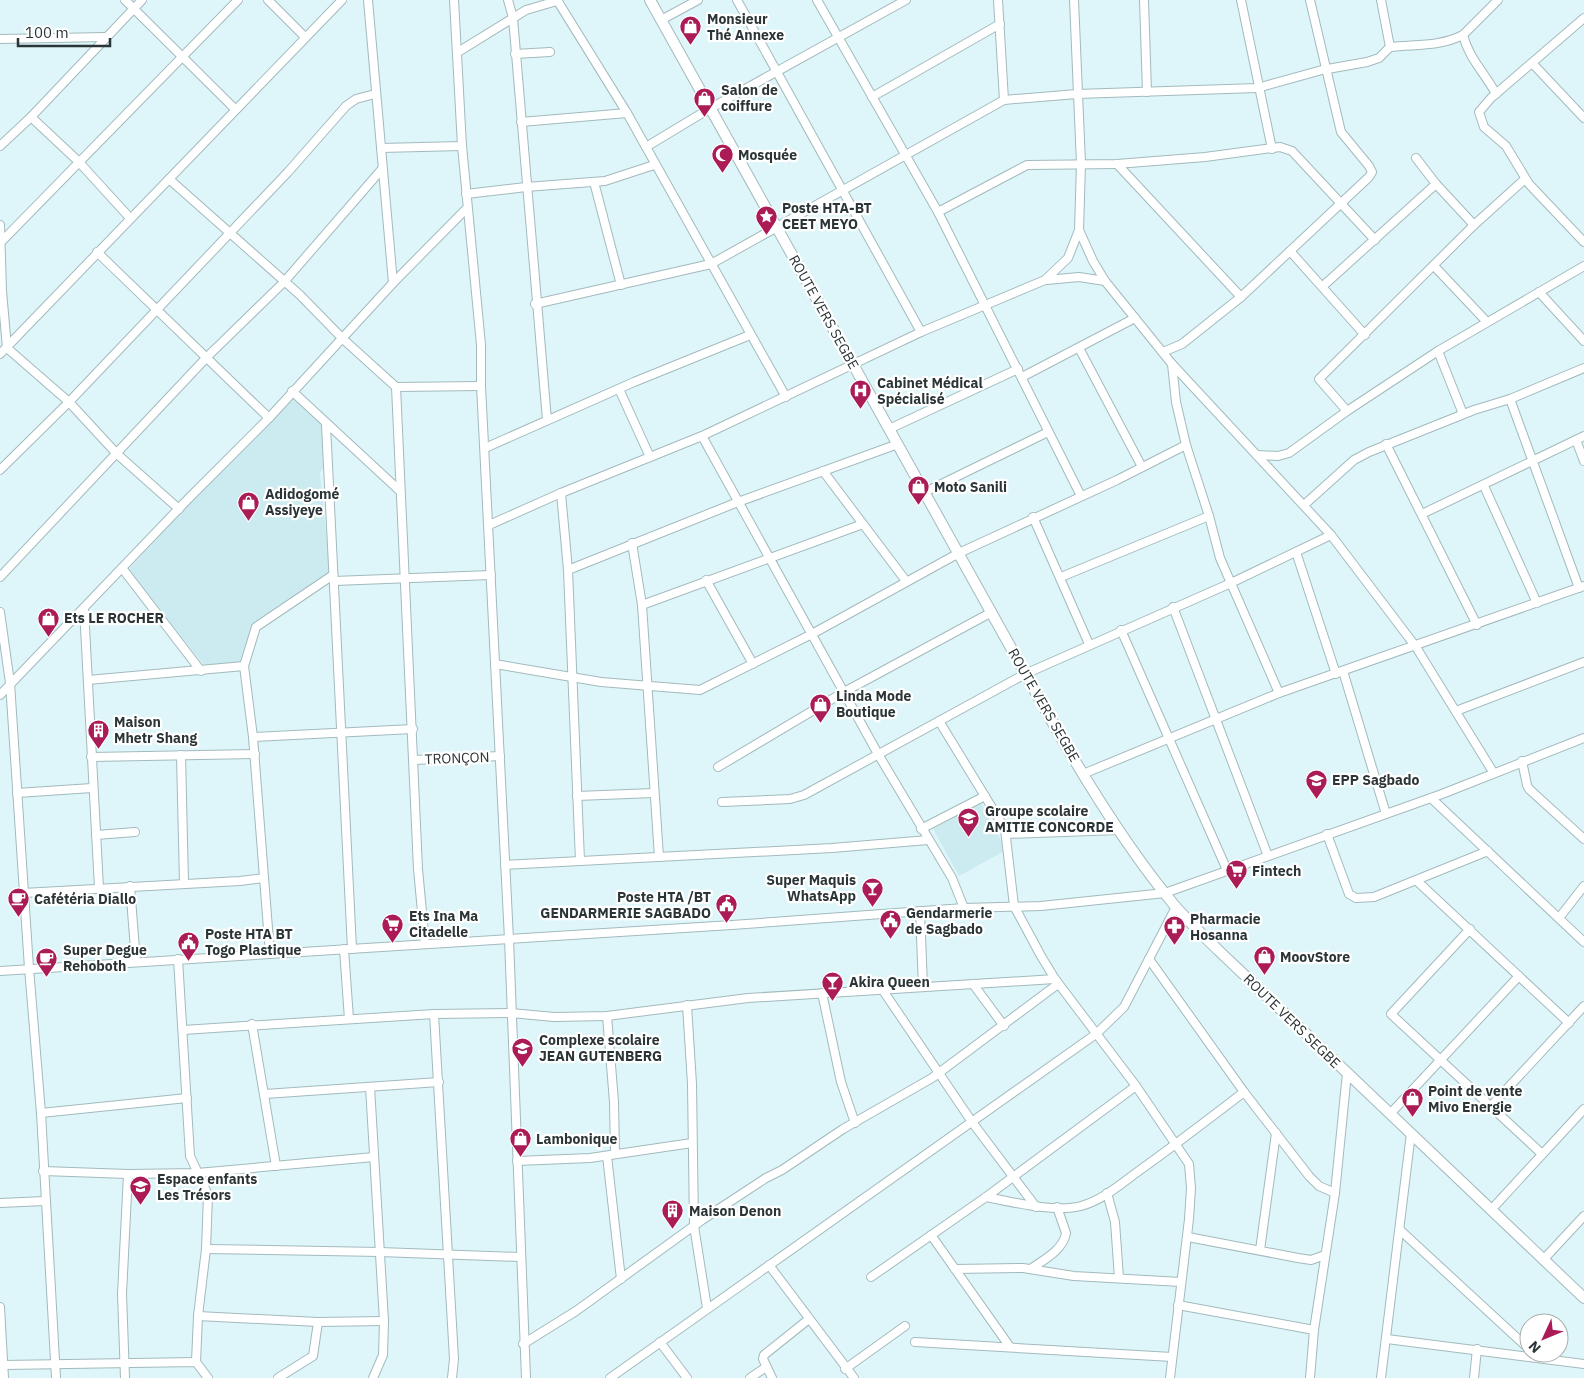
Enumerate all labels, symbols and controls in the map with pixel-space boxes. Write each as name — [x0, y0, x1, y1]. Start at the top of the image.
place label: Monsieur Thé Annexe — [707, 10, 784, 44]
scale bar — [18, 15, 110, 47]
shop icon: Monsieur Thé Annexe — [679, 15, 703, 46]
text: 100 m — [25, 23, 69, 42]
place label: Salon de coiffure — [721, 81, 778, 115]
shop icon: Salon de coiffure — [693, 86, 717, 117]
mosque icon: Mosquée — [710, 143, 734, 174]
place label: Mosquée — [738, 146, 797, 164]
place label: Poste HTA-BT CEET MEYO — [782, 199, 872, 233]
place icon: Poste HTA-BT CEET MEYO — [754, 204, 778, 235]
street label: ROUTE VERS SEGBE — [785, 252, 863, 372]
place label: Cabinet Médical Spécialisé — [877, 374, 983, 408]
hospital icon: Cabinet Médical Spécialisé — [849, 379, 873, 410]
shop icon: Moto Sanili — [906, 475, 930, 506]
place label: Moto Sanili — [934, 478, 1007, 496]
place label: Adidogomé Assiyeye — [265, 485, 340, 519]
shop icon: Adidogomé Assiyeye — [237, 490, 261, 521]
shop icon: Ets LE ROCHER — [36, 606, 60, 637]
place label: Ets LE ROCHER — [64, 609, 164, 627]
street label: ROUTE VERS SEGBE — [1004, 645, 1084, 765]
place label: Linda Mode Boutique — [836, 687, 911, 721]
shop icon: Linda Mode Boutique — [808, 692, 832, 723]
place label: Maison Mhetr Shang — [114, 713, 197, 747]
building icon: Maison Mhetr Shang — [86, 718, 110, 749]
street label: TRONÇON — [424, 748, 490, 768]
school or university icon: EPP Sagbado — [1304, 768, 1328, 799]
place label: EPP Sagbado — [1332, 771, 1420, 789]
place label: Groupe scolaire AMITIE CONCORDE — [985, 802, 1114, 836]
school or university icon: Groupe scolaire AMITIE CONCORDE — [957, 807, 981, 838]
supermarket icon: Fintech — [1224, 859, 1248, 890]
place label: Fintech — [1252, 862, 1301, 880]
place label: Super Maquis WhatsApp — [766, 871, 856, 905]
bar icon: Super Maquis WhatsApp — [860, 876, 884, 907]
cafe icon: Cafétéria Diallo — [6, 887, 30, 918]
place label: Poste HTA /BT GENDARMERIE SAGBADO — [540, 888, 711, 922]
place label: Cafétéria Diallo — [34, 890, 136, 908]
public building icon: Poste HTA /BT GENDARMERIE SAGBADO — [715, 893, 739, 924]
place label: Gendarmerie de Sagbado — [906, 904, 992, 938]
place label: Ets Ina Ma Citadelle — [409, 907, 478, 941]
public building icon: Gendarmerie de Sagbado — [878, 909, 902, 940]
place label: Pharmacie Hosanna — [1190, 910, 1261, 944]
supermarket icon: Ets Ina Ma Citadelle — [381, 912, 405, 943]
pharmacy icon: Pharmacie Hosanna — [1162, 915, 1186, 946]
place label: Poste HTA BT Togo Plastique — [205, 925, 302, 959]
public building icon: Poste HTA BT Togo Plastique — [177, 930, 201, 961]
place label: Super Degue Rehoboth — [63, 941, 147, 975]
shop icon: MoovStore — [1252, 945, 1276, 976]
cafe icon: Super Degue Rehoboth — [35, 946, 59, 977]
place label: MoovStore — [1280, 948, 1350, 966]
bar icon: Akira Queen — [821, 970, 845, 1001]
street label: ROUTE VERS SEGBE — [1240, 970, 1344, 1072]
place label: Akira Queen — [849, 973, 930, 991]
place label: Complexe scolaire JEAN GUTENBERG — [539, 1031, 662, 1065]
school or university icon: Complexe scolaire JEAN GUTENBERG — [511, 1036, 535, 1067]
place label: Point de vente Mivo Energie — [1428, 1082, 1522, 1116]
shop icon: Point de vente Mivo Energie — [1400, 1087, 1424, 1118]
shop icon: Lambonique — [508, 1127, 532, 1158]
place label: Lambonique — [536, 1130, 618, 1148]
place label: Espace enfants Les Trésors — [157, 1170, 257, 1204]
school or university icon: Espace enfants Les Trésors — [129, 1175, 153, 1206]
building icon: Maison Denon — [661, 1199, 685, 1230]
place label: Maison Denon — [689, 1202, 781, 1220]
north arrow — [1519, 1313, 1569, 1363]
text: N — [1525, 1337, 1545, 1357]

